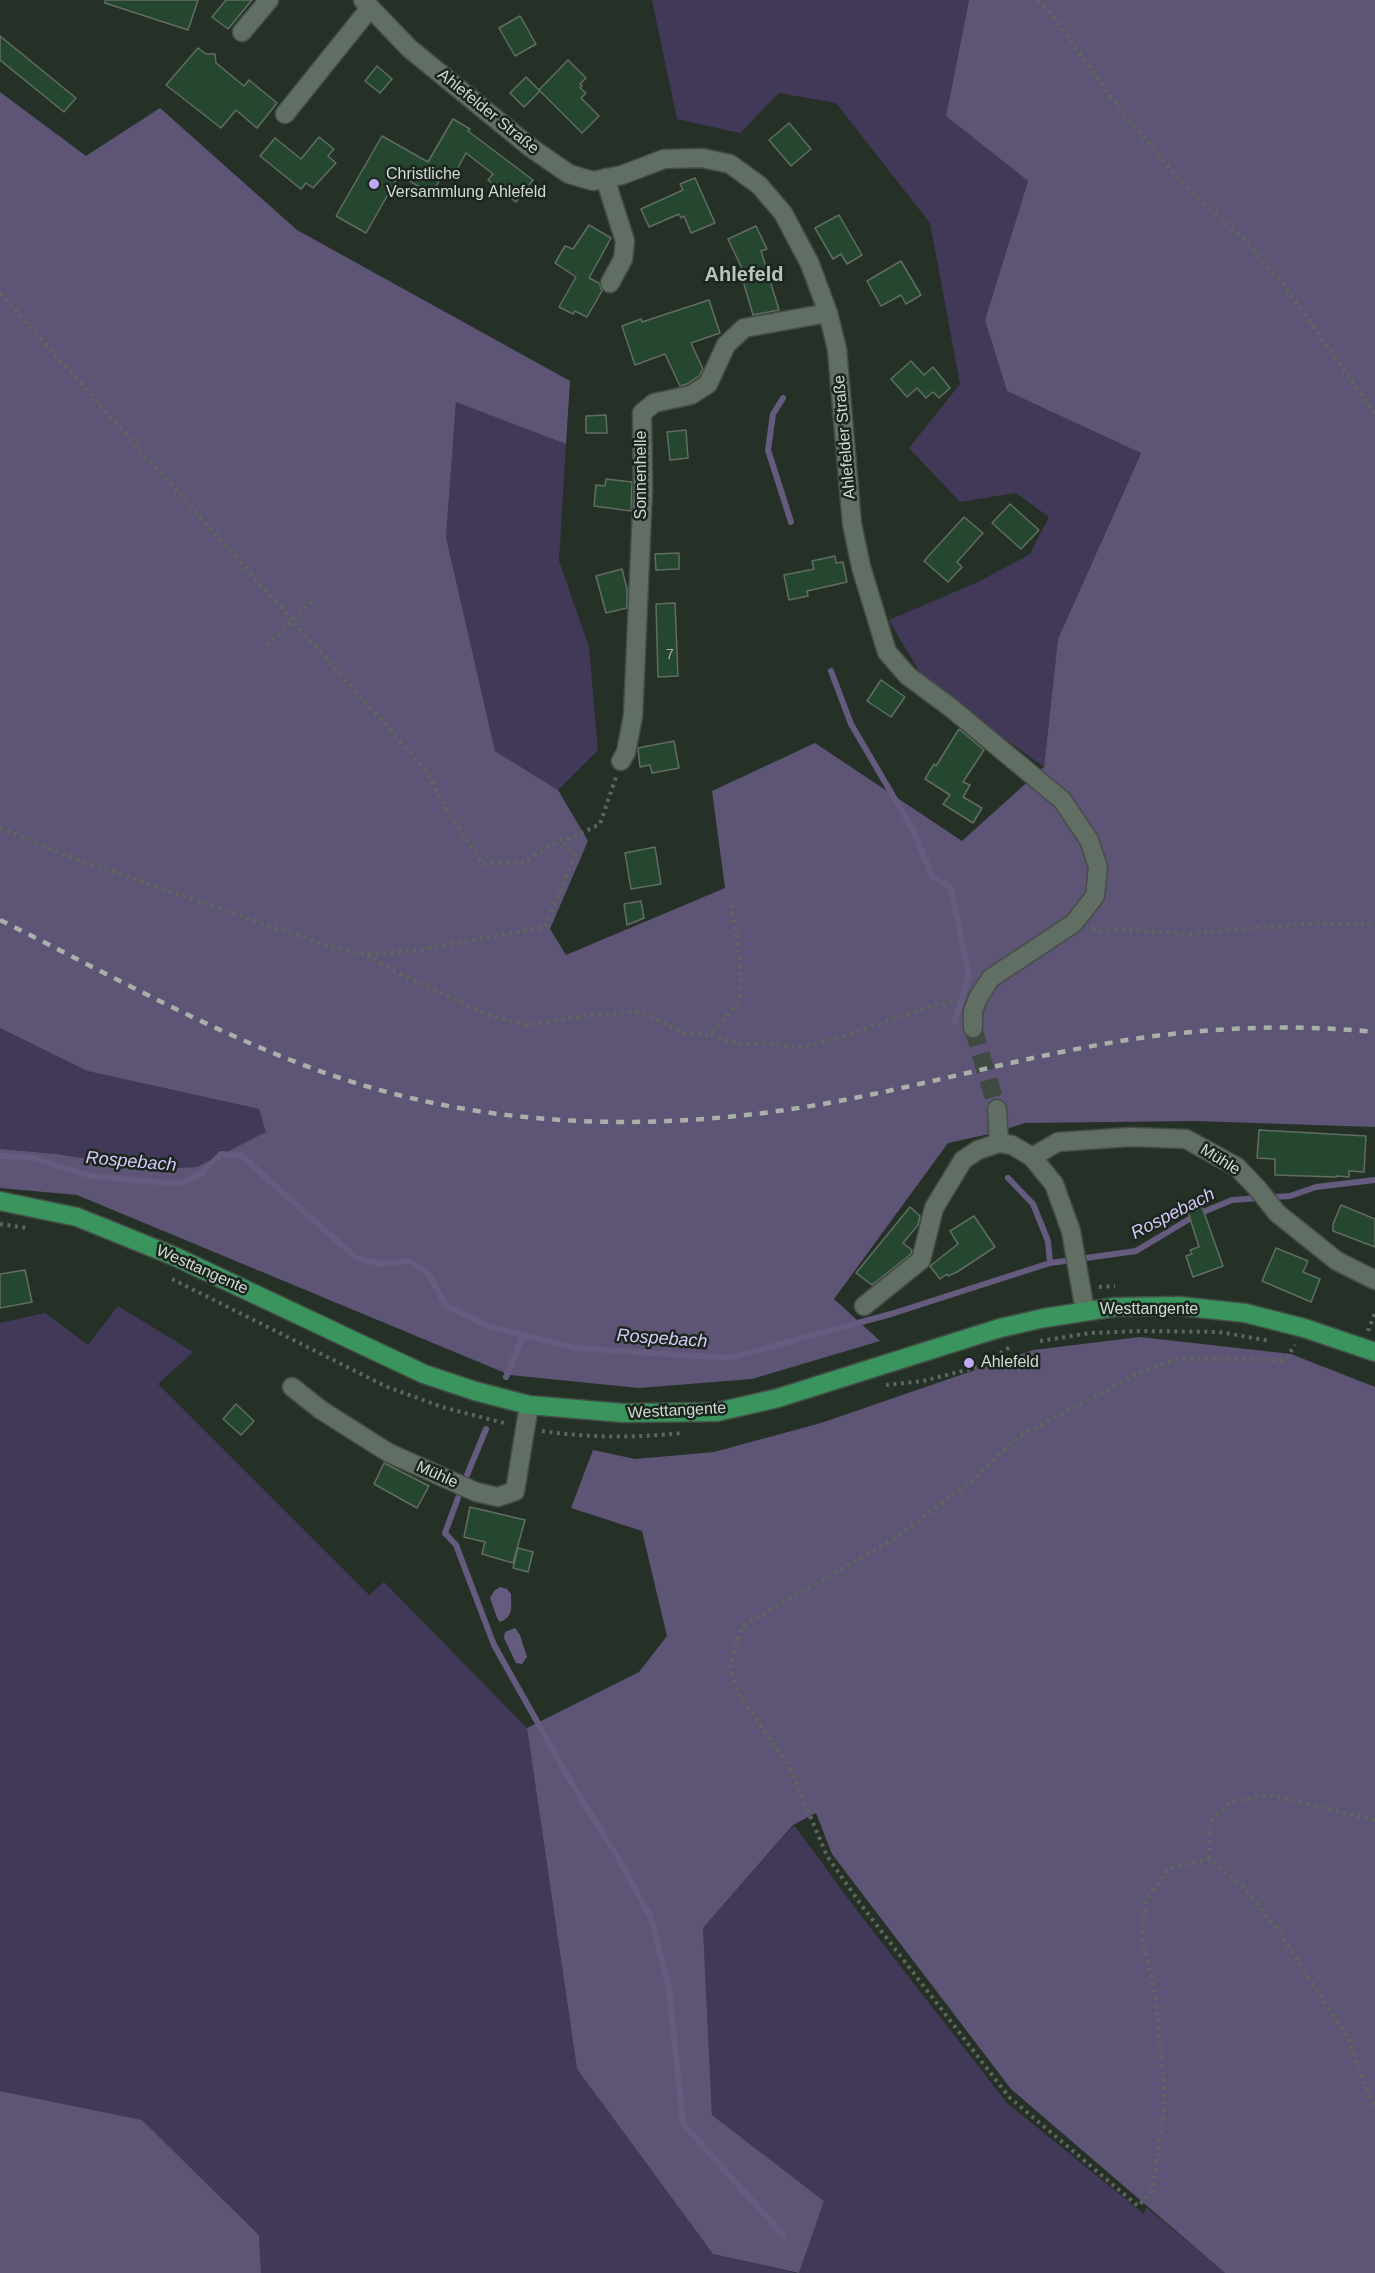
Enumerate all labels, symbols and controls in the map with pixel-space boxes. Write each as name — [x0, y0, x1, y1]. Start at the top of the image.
street label: Ahlefelder Straße — [434, 65, 542, 159]
place label: Christliche Versammlung Ahlefeld — [386, 165, 546, 203]
marker: Christliche Versammlung Ahlefeld — [367, 177, 381, 191]
district label: Ahlefeld — [705, 263, 783, 287]
street label: Ahlefelder Straße — [830, 374, 860, 500]
street label: Sonnenhelle — [632, 431, 652, 519]
house number: 7 — [666, 647, 674, 663]
street label: Mühle — [1196, 1140, 1244, 1180]
water label: Rospebach — [85, 1147, 177, 1177]
water label: Rospebach — [1128, 1184, 1218, 1244]
street label: Westtangente — [153, 1241, 251, 1299]
street label: Westtangente — [1100, 1300, 1198, 1320]
water label: Rospebach — [616, 1325, 708, 1353]
place label: Ahlefeld — [981, 1353, 1039, 1373]
marker: Ahlefeld — [962, 1356, 976, 1370]
street label: Westtangente — [627, 1399, 727, 1423]
street label: Mühle — [413, 1457, 461, 1493]

